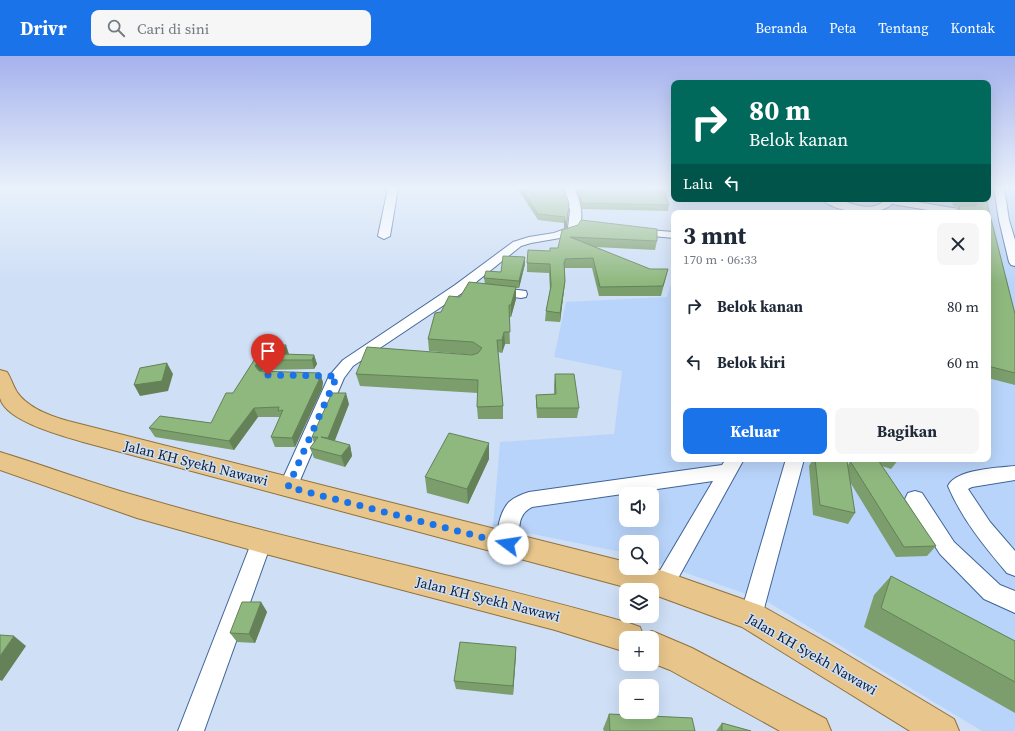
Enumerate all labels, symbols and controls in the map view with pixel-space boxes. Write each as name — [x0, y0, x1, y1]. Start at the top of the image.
search box — [91, 10, 371, 46]
text: Drivr — [20, 15, 67, 41]
icon: search — [105, 17, 127, 39]
text: Cari di sini — [137, 18, 209, 39]
text: Beranda — [755, 18, 807, 38]
text: Peta — [829, 18, 856, 38]
text: Tentang — [878, 18, 929, 38]
text: Kontak — [951, 18, 995, 38]
text: 80 m — [749, 91, 811, 129]
icon: right — [683, 96, 735, 148]
text: Belok kanan — [749, 127, 848, 152]
icon: left — [721, 172, 743, 194]
text: Lalu — [683, 173, 713, 194]
text: 3 mnt — [683, 219, 746, 252]
button: close — [937, 223, 979, 265]
text: 170 m · 06:33 — [683, 251, 757, 268]
icon: right — [683, 295, 705, 317]
text: Belok kanan — [717, 296, 803, 317]
text: 80 m — [947, 296, 979, 317]
pin — [251, 334, 285, 375]
icon: arrive — [257, 340, 279, 362]
icon: left — [683, 351, 705, 373]
text: Belok kiri — [717, 352, 785, 373]
text: 60 m — [947, 352, 979, 373]
button: Keluar — [683, 408, 827, 454]
button: Bagikan — [835, 408, 979, 454]
street label: Jalan KH Syekh Nawawi — [121, 435, 270, 491]
map controls — [619, 487, 659, 719]
button: sound — [619, 487, 659, 527]
position arrow — [487, 523, 529, 565]
button: search — [619, 535, 659, 575]
street label: Jalan KH Syekh Nawawi — [413, 571, 562, 627]
button: layers — [619, 583, 659, 623]
street label: Jalan KH Syekh Nawawi — [742, 608, 881, 700]
button: + — [619, 631, 659, 671]
button: − — [619, 679, 659, 719]

